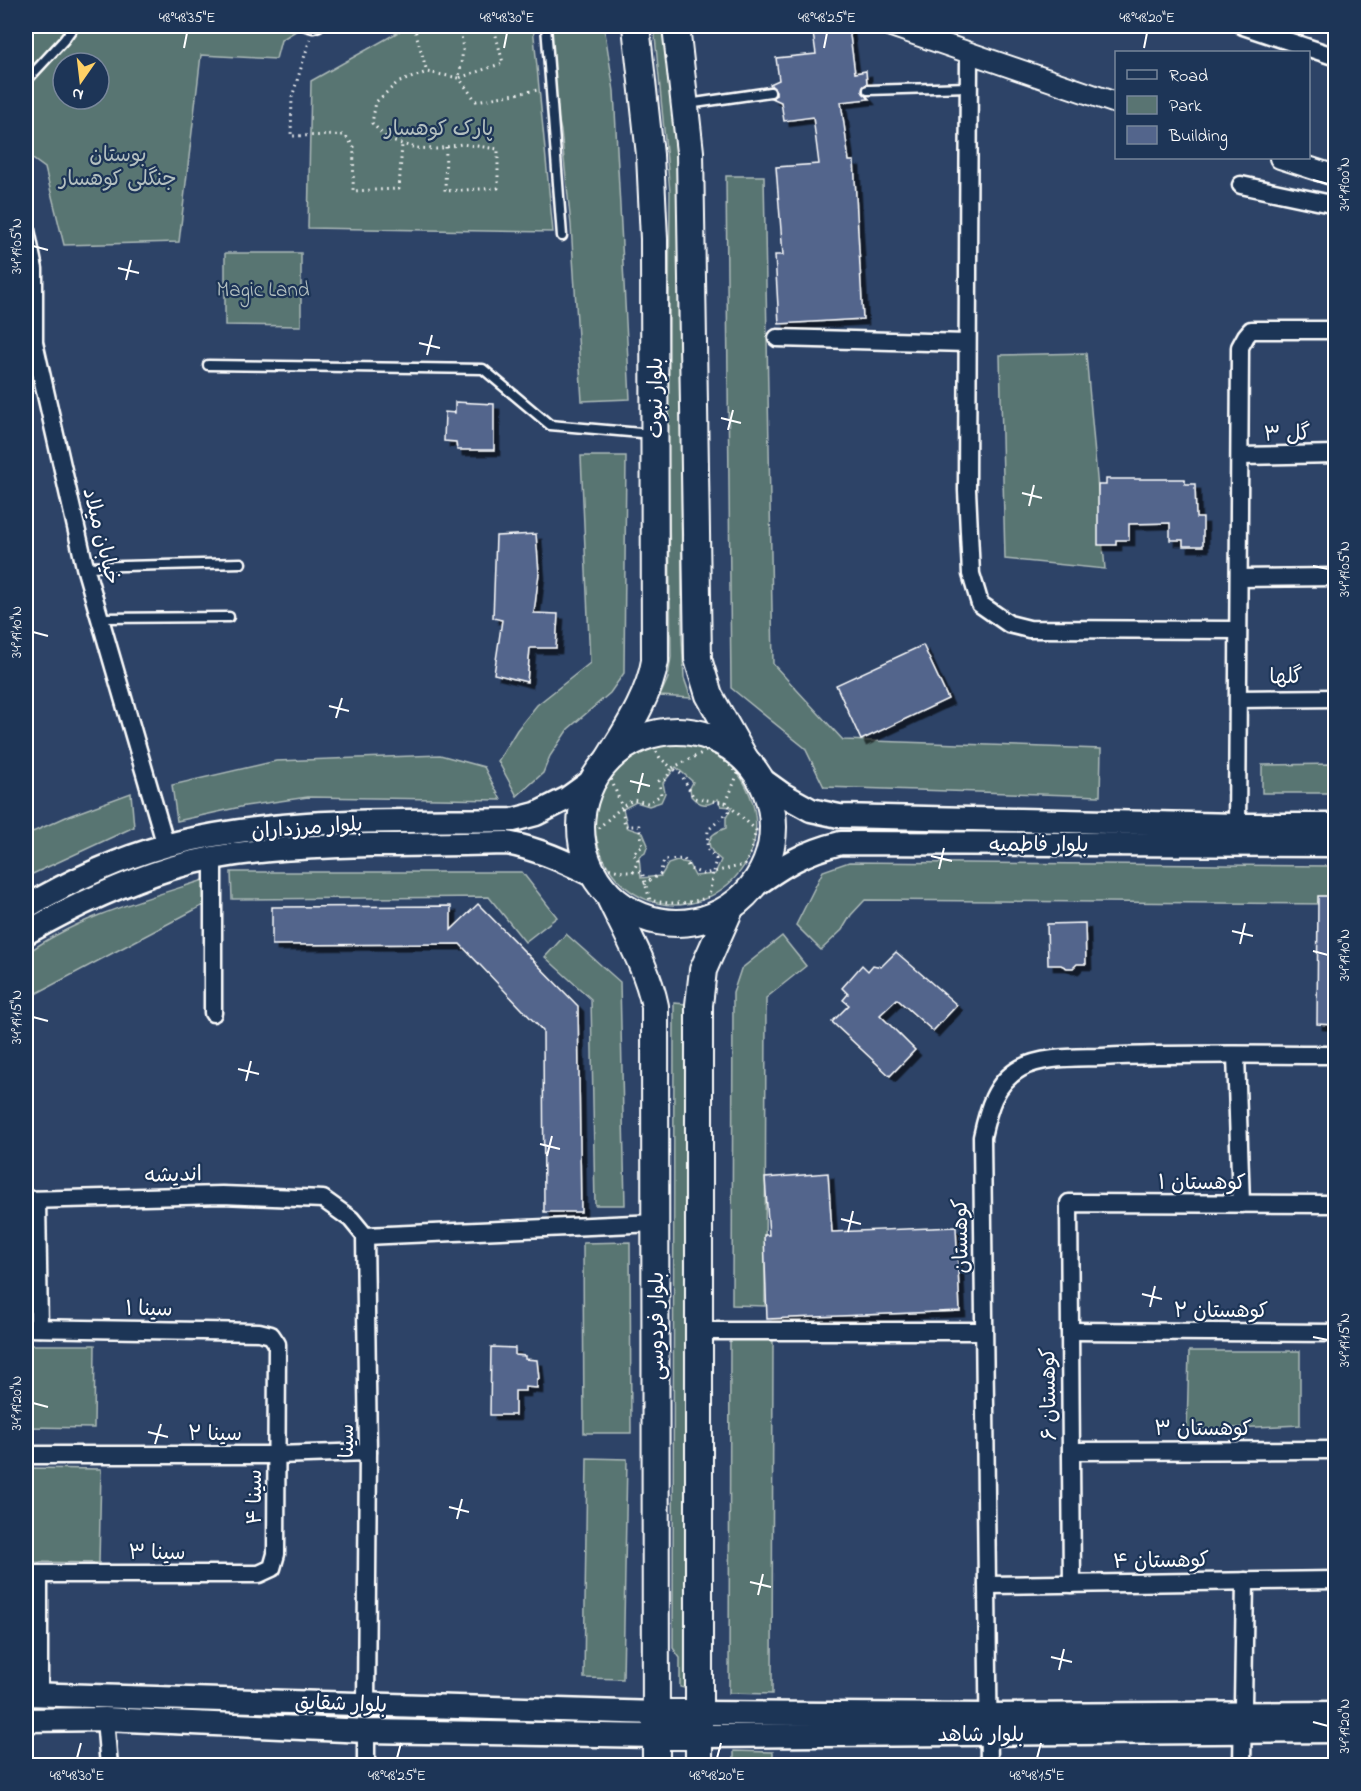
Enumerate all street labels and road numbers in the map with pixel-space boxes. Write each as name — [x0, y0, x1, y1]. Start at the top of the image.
street label: بلوار نبوت — [642, 357, 672, 439]
street label: گل ۳ — [1263, 420, 1311, 450]
street label: خیابان میلاد — [74, 485, 127, 588]
street label: گلها — [1269, 663, 1303, 693]
street label: بلوار مرزداران — [250, 810, 364, 848]
street label: بلوار فاطمیه — [989, 831, 1089, 861]
street label: اندیشه — [144, 1160, 202, 1192]
street label: کوهستان ۱ — [1158, 1169, 1246, 1199]
street label: کوهستان — [946, 1198, 978, 1274]
street label: بلوار فردوسی — [643, 1272, 673, 1380]
street label: سینا ۱ — [125, 1295, 173, 1325]
street label: کوهستان ۲ — [1174, 1297, 1268, 1327]
street label: کوهستان ۶ — [1034, 1347, 1066, 1441]
street label: کوهستان ۳ — [1154, 1415, 1252, 1445]
street label: سینا ۲ — [188, 1420, 242, 1450]
street label: سینا — [333, 1424, 363, 1458]
street label: سینا ۴ — [241, 1469, 271, 1525]
street label: سینا ۳ — [128, 1539, 186, 1569]
street label: کوهستان ۴ — [1113, 1546, 1209, 1578]
street label: بلوار شقایق — [294, 1688, 388, 1722]
street label: بلوار شاهد — [938, 1721, 1024, 1751]

